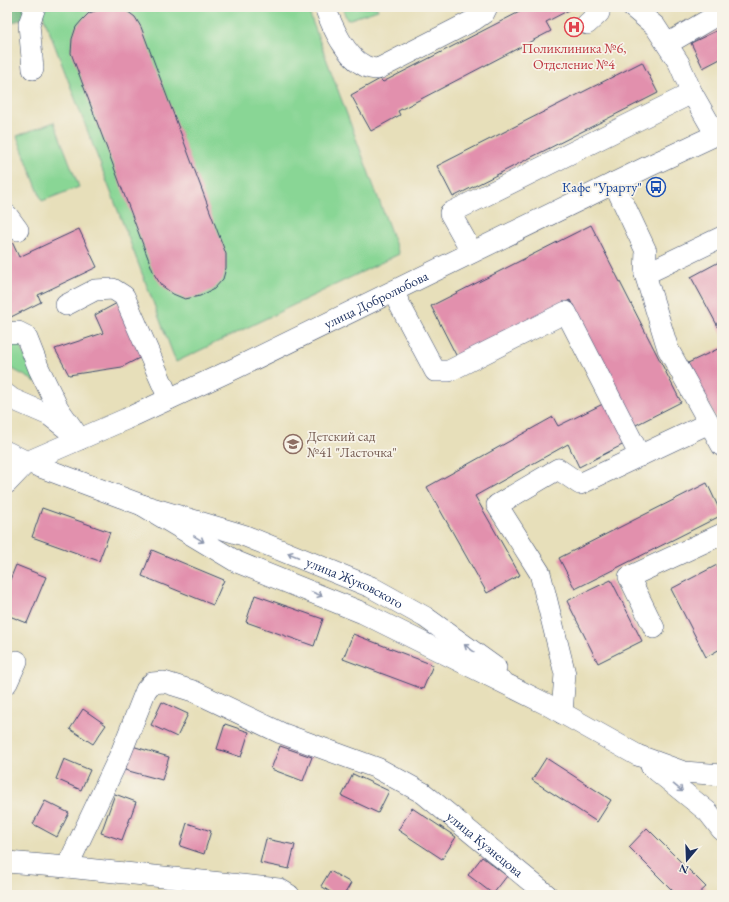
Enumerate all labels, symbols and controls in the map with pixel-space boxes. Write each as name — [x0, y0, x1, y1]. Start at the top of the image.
hospital icon: Поликлиника №6, Отделение №4 — [563, 16, 585, 38]
place label: Поликлиника №6, Отделение №4 — [522, 39, 626, 73]
bus stop icon: Кафе "Урарту" — [645, 176, 667, 198]
place label: Кафе "Урарту" — [562, 178, 642, 196]
street label: улица Добролюбова — [321, 266, 431, 333]
place label: Детский сад №41 "Ласточка" — [307, 427, 397, 461]
school or university icon: Детский сад №41 "Ласточка" — [282, 433, 304, 455]
one-way arrow — [193, 536, 205, 544]
one-way arrow — [287, 551, 299, 559]
street label: улица Жуковского — [304, 553, 407, 612]
one-way arrow — [310, 591, 322, 599]
one-way arrow — [463, 644, 474, 652]
one-way arrow — [673, 784, 684, 792]
street label: улица Кузнецова — [443, 807, 527, 881]
north arrow — [667, 840, 707, 880]
text: N — [677, 861, 690, 878]

